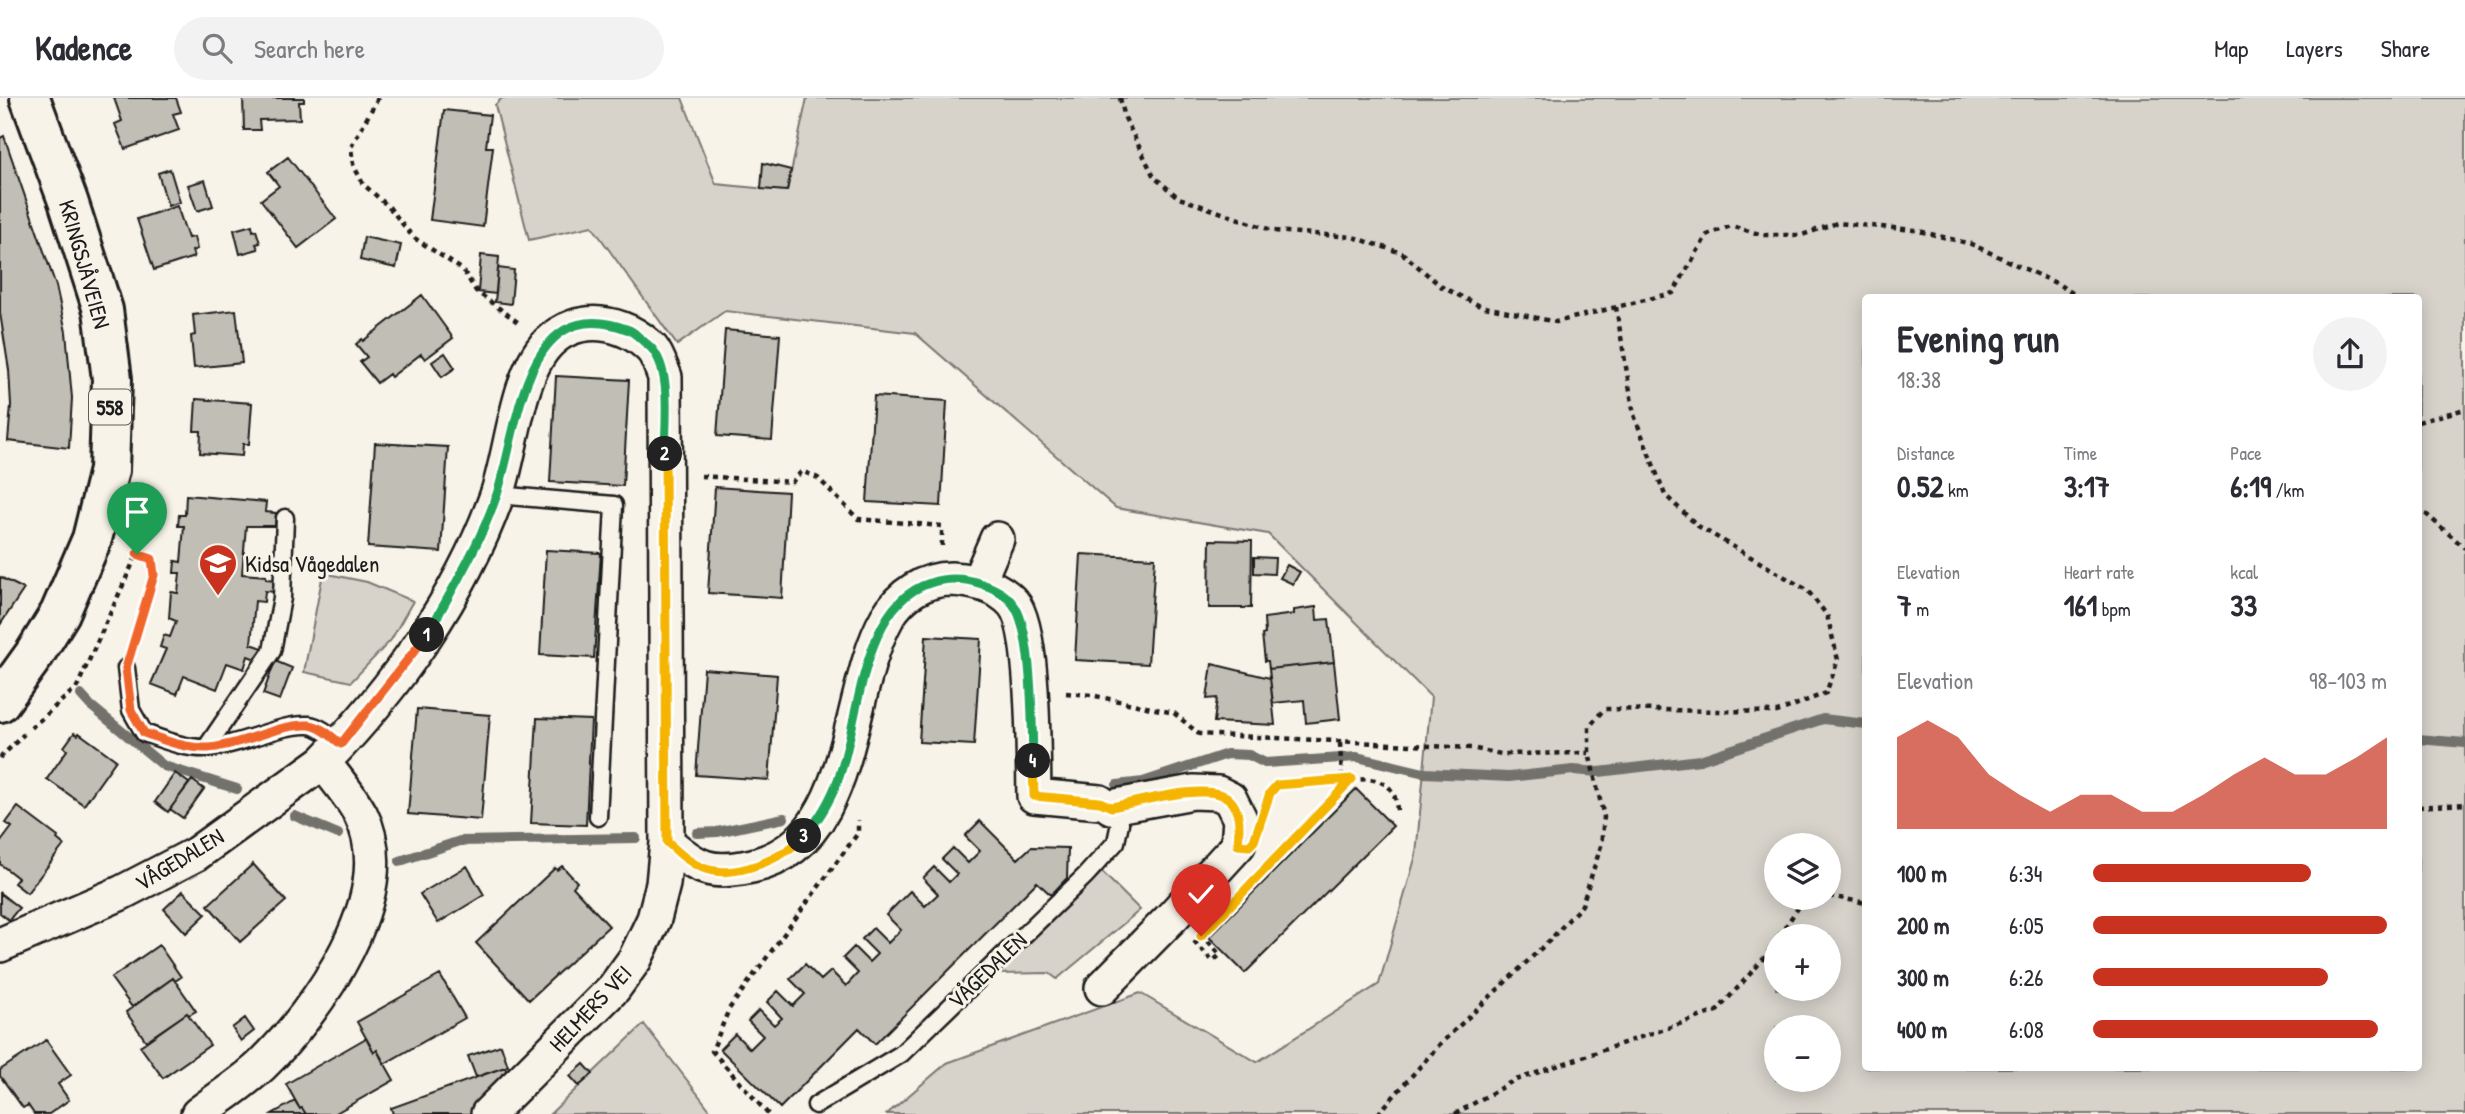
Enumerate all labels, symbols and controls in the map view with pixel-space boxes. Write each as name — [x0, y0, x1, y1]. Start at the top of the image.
search box — [174, 17, 664, 80]
text: Kadence — [35, 26, 132, 70]
icon: search — [198, 29, 236, 67]
text: Search here — [254, 31, 365, 66]
text: Map — [2214, 32, 2248, 64]
text: Layers — [2286, 32, 2343, 64]
text: Share — [2381, 32, 2430, 64]
street label: KRINGSJÅVEIEN — [52, 196, 118, 332]
text: Evening run — [1897, 312, 2060, 364]
button: share — [2313, 317, 2387, 391]
text: 18:38 — [1897, 364, 1941, 395]
road number: 558 — [89, 390, 131, 424]
pin: 2 — [648, 436, 682, 472]
text: 2 — [660, 440, 669, 466]
text: Distance — [1897, 440, 1955, 466]
text: Time — [2064, 440, 2097, 466]
text: Pace — [2230, 440, 2262, 466]
text: 0.52 — [1897, 466, 1944, 506]
text: 3:17 — [2064, 466, 2110, 506]
text: 6:19 — [2230, 466, 2271, 506]
text: km — [1944, 477, 1969, 503]
text: /km — [2271, 477, 2304, 503]
pin — [107, 482, 167, 554]
icon: arrive — [118, 493, 156, 531]
school or university icon: Kidsa Vågedalen — [197, 542, 239, 597]
place label: Kidsa Vågedalen — [245, 548, 379, 579]
text: Elevation — [1897, 559, 1960, 585]
text: Heart rate — [2064, 559, 2135, 585]
text: kcal — [2230, 559, 2258, 585]
text: 7 — [1897, 585, 1912, 625]
text: 161 — [2064, 585, 2097, 625]
text: 33 — [2230, 585, 2257, 625]
text: m — [1912, 596, 1929, 622]
text: bpm — [2097, 596, 2131, 622]
pin: 1 — [410, 618, 444, 652]
text: 1 — [423, 621, 430, 647]
text: Elevation — [1897, 665, 1973, 696]
text: 98–103 m — [2309, 665, 2387, 696]
pin: 4 — [1016, 744, 1050, 778]
text: 4 — [1029, 747, 1036, 773]
pin: 3 — [786, 818, 822, 854]
street label: VÅGEDALEN — [129, 820, 229, 898]
text: 3 — [799, 822, 808, 848]
map controls — [1764, 833, 1841, 1092]
button: layers — [1764, 833, 1841, 910]
text: 100 m — [1897, 858, 1947, 889]
text: 6:34 — [2009, 858, 2042, 889]
pin — [1171, 864, 1231, 936]
icon: check — [1182, 875, 1220, 913]
text: 200 m — [1897, 910, 1949, 941]
text: 6:05 — [2009, 910, 2044, 941]
button: + — [1764, 924, 1841, 1001]
street label: VÅGEDALEN — [941, 925, 1033, 1015]
street label: HELMERS VEI — [542, 958, 638, 1058]
text: 300 m — [1897, 962, 1949, 993]
text: 6:26 — [2009, 962, 2043, 993]
text: 400 m — [1897, 1014, 1947, 1045]
text: 6:08 — [2009, 1014, 2044, 1045]
button: − — [1764, 1015, 1841, 1092]

